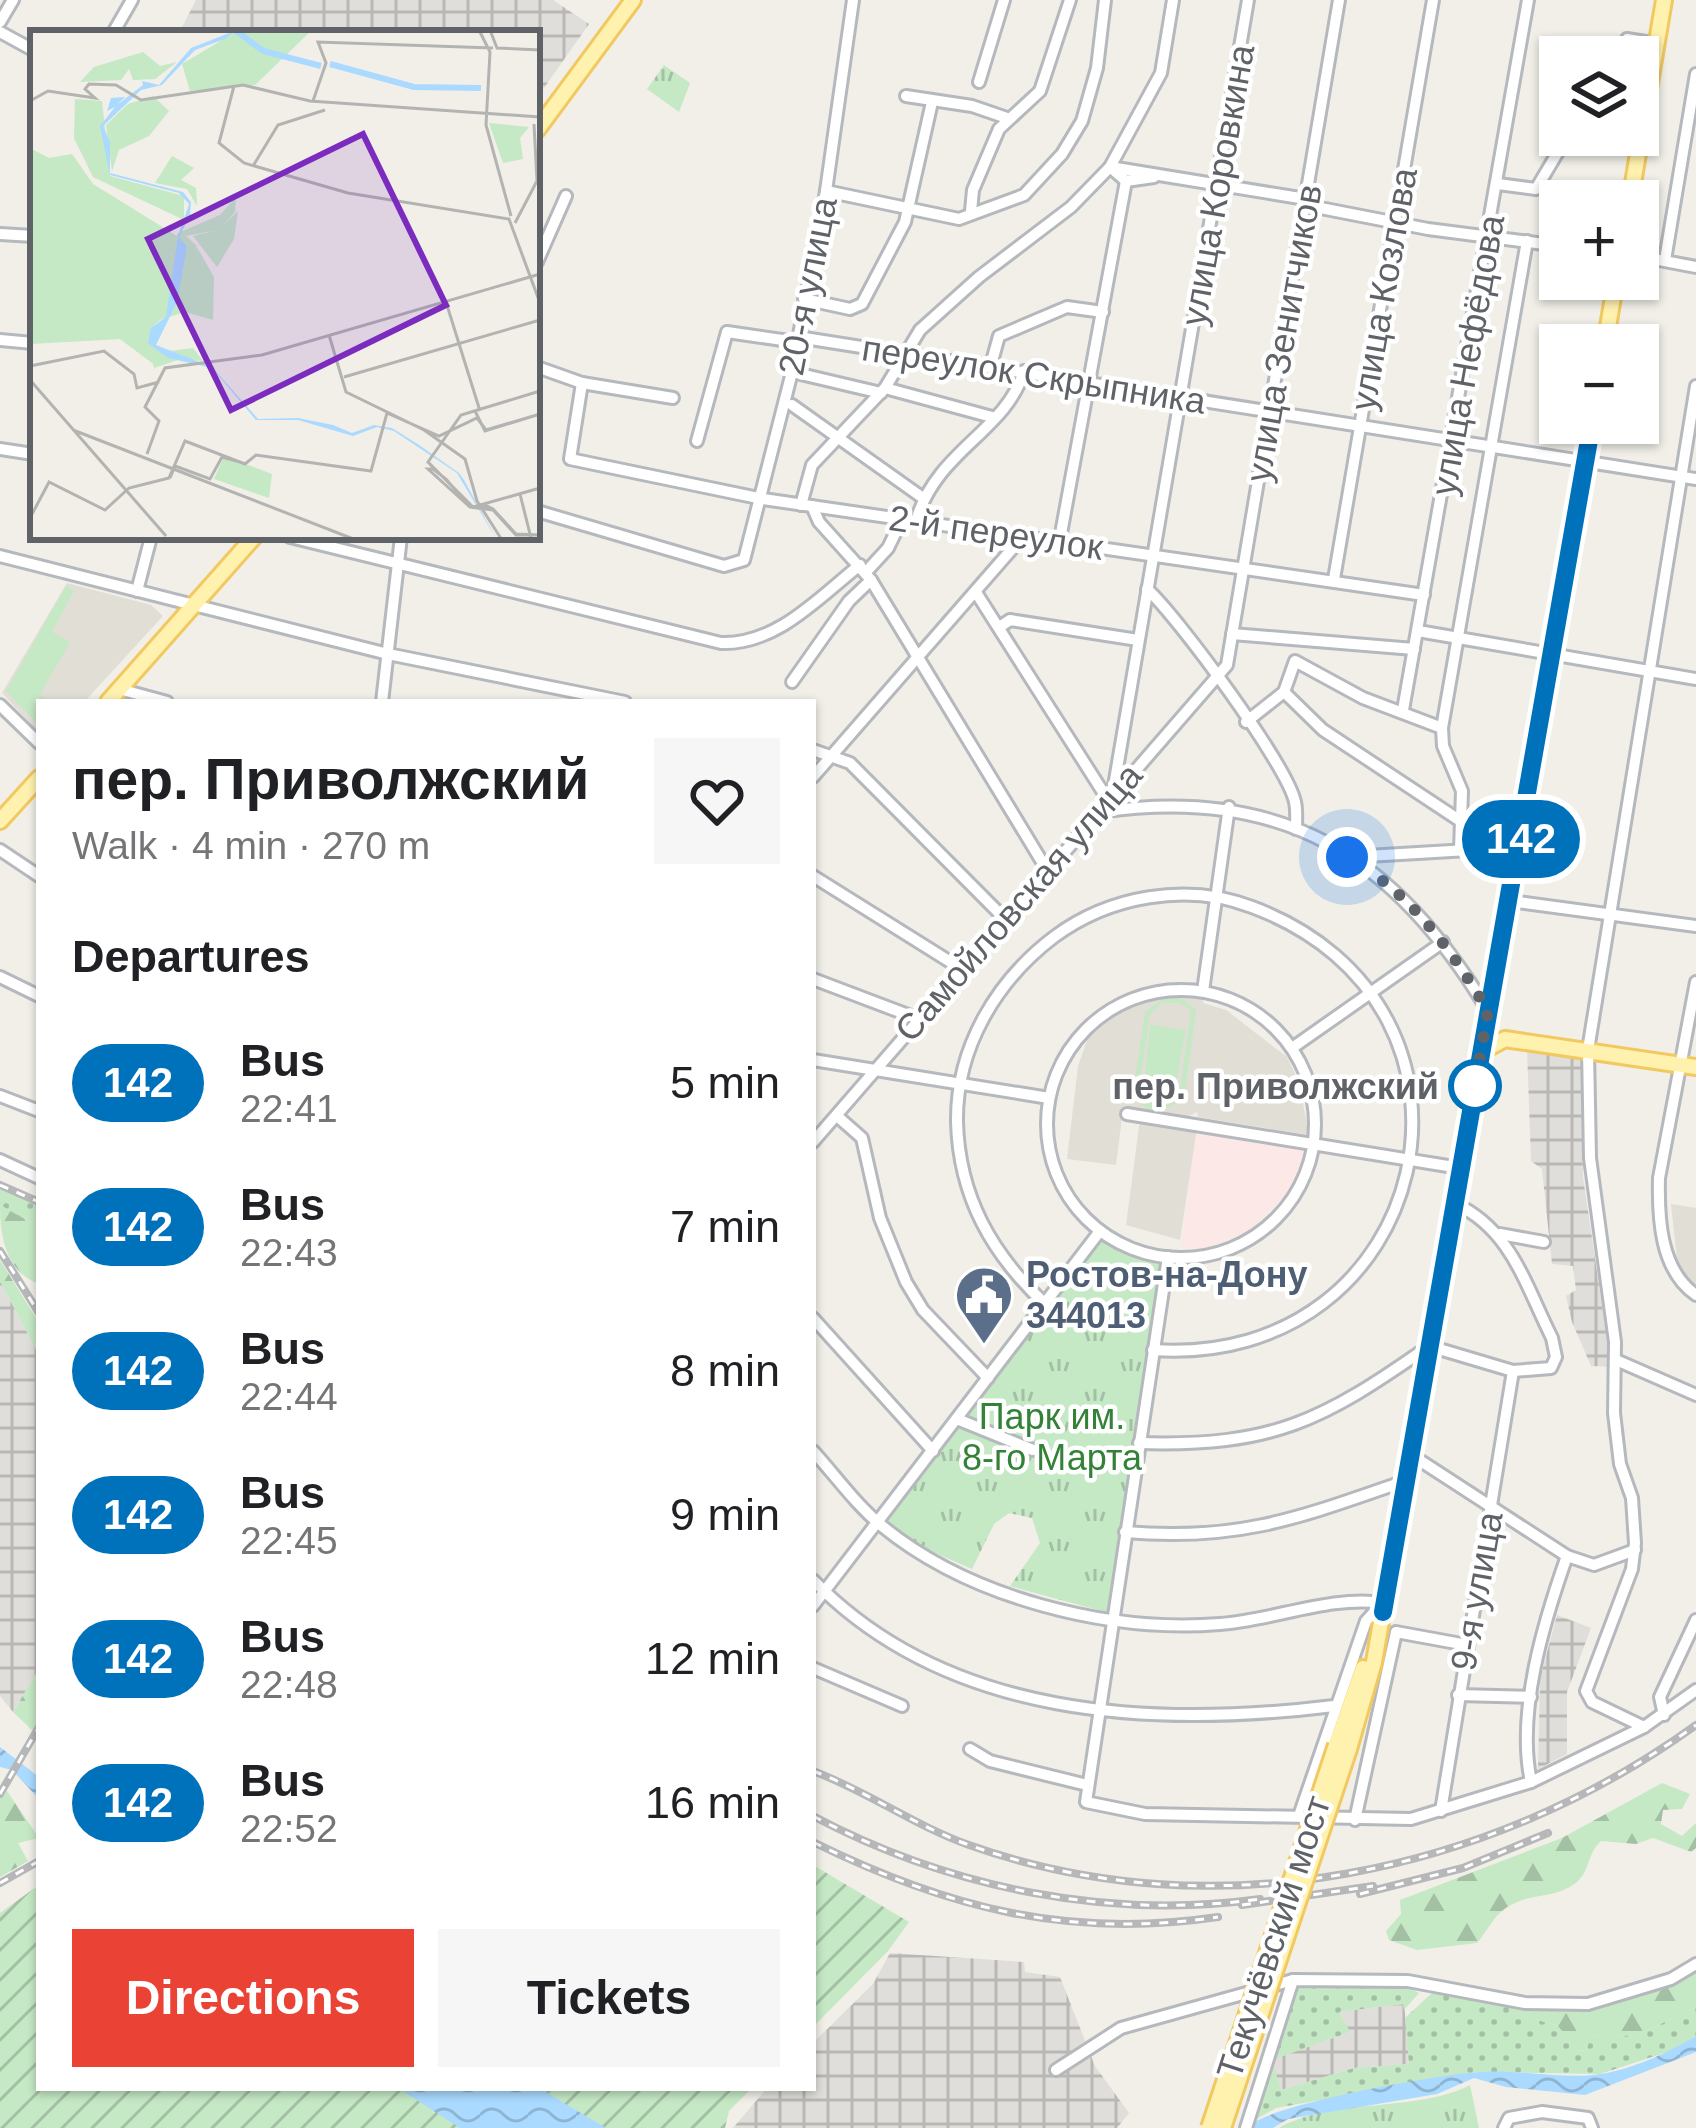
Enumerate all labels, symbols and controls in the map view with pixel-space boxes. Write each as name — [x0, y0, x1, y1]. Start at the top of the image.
inset map — [30, 30, 540, 540]
map controls — [1539, 36, 1659, 444]
button: layers — [1539, 36, 1659, 156]
street label: улица Коровкина — [1173, 40, 1263, 329]
street label: улица Козлова — [1342, 164, 1425, 414]
button: + — [1539, 180, 1659, 300]
street label: улица Зенитчиков — [1237, 181, 1330, 485]
street label: 20-я улица — [770, 193, 845, 379]
street label: улица Нефёдова — [1423, 211, 1513, 499]
button: − — [1539, 324, 1659, 444]
street label: переулок Скрыпника — [859, 327, 1210, 422]
street label: 2-й переулок — [886, 497, 1106, 568]
button: heart — [654, 738, 780, 864]
text: пер. Приволжский — [72, 747, 589, 811]
street label: Самойловская улица — [887, 754, 1151, 1050]
line badge: 142 — [1452, 800, 1590, 878]
text: 142 — [1486, 815, 1556, 862]
text: Walk · 4 min · 270 m — [72, 824, 430, 867]
your location — [1317, 827, 1377, 887]
text: Departures — [72, 931, 310, 982]
text: Bus — [240, 1035, 325, 1086]
text: 5 min — [670, 1057, 780, 1108]
text: 142 — [103, 1059, 173, 1106]
marker: пер. Приволжский — [1450, 1061, 1500, 1111]
place label: пер. Приволжский — [1112, 1066, 1439, 1107]
text: 22:41 — [240, 1087, 338, 1130]
text: Bus — [240, 1179, 325, 1230]
text: 7 min — [670, 1201, 780, 1252]
text: 142 — [103, 1203, 173, 1250]
text: 22:43 — [240, 1231, 338, 1274]
place label: Ростов-на-Дону 344013 — [1026, 1254, 1308, 1336]
public building icon: Ростов-на-Дону 344013 — [953, 1264, 1015, 1346]
text: Bus — [240, 1323, 325, 1374]
text: 8 min — [670, 1345, 780, 1396]
text: 142 — [103, 1347, 173, 1394]
text: 22:44 — [240, 1375, 338, 1418]
park label: Парк им. 8-го Марта — [962, 1396, 1143, 1478]
text: Bus — [240, 1467, 325, 1518]
text: 9 min — [670, 1489, 780, 1540]
text: 142 — [103, 1491, 173, 1538]
street label: 9-я улица — [1442, 1508, 1511, 1674]
text: 22:45 — [240, 1519, 338, 1562]
text: Bus — [240, 1611, 325, 1662]
text: 12 min — [645, 1633, 780, 1684]
text: 142 — [103, 1635, 173, 1682]
text: 22:48 — [240, 1663, 338, 1706]
text: Bus — [240, 1755, 325, 1806]
text: 16 min — [645, 1777, 780, 1828]
text: 142 — [103, 1779, 173, 1826]
street label: Текучёвский мост — [1208, 1791, 1339, 2084]
text: 22:52 — [240, 1807, 338, 1850]
button: Directions — [72, 1929, 414, 2067]
button: Tickets — [438, 1929, 780, 2067]

